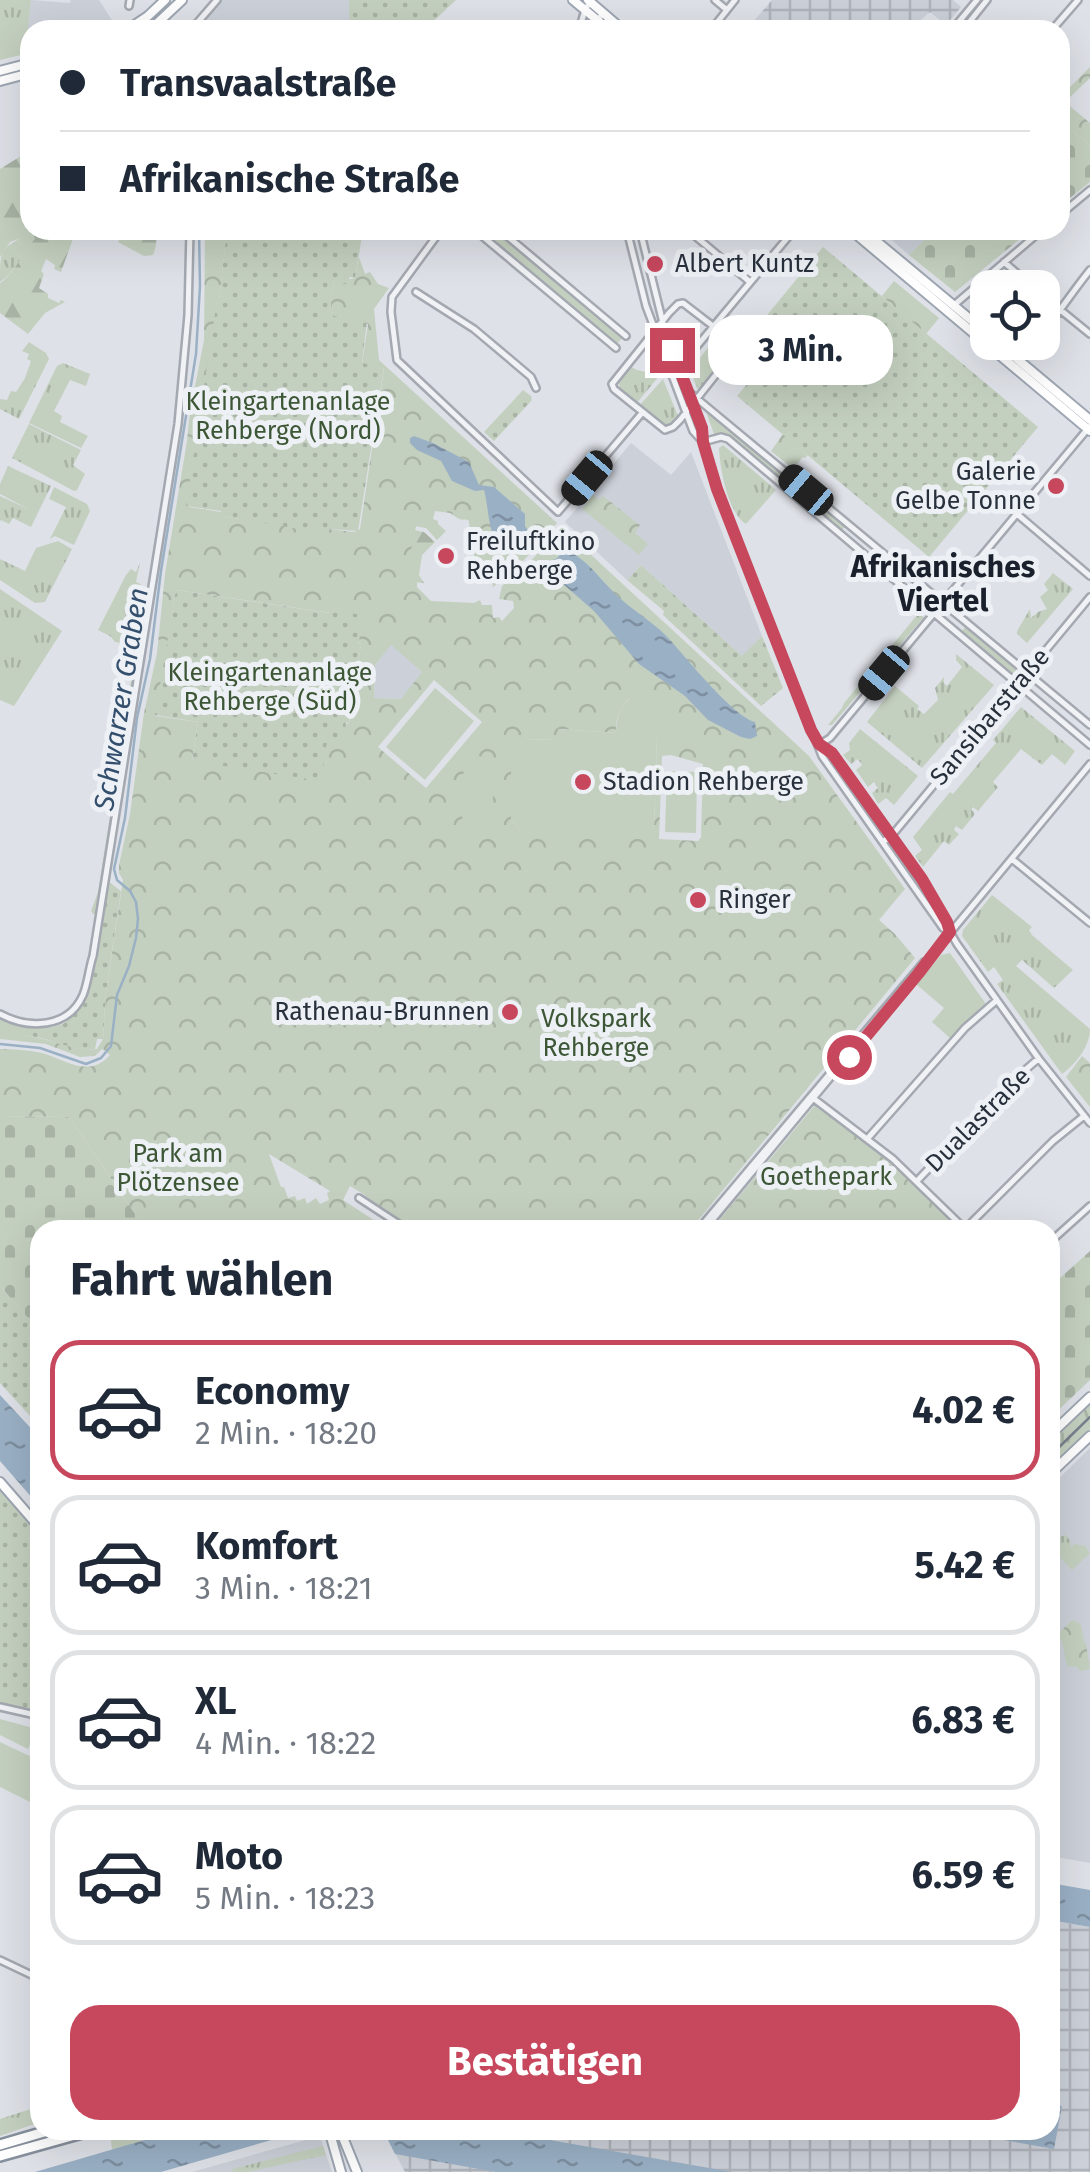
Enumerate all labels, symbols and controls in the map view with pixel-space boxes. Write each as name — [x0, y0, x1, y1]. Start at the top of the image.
text: Transvaalstraße — [120, 60, 396, 106]
text: Afrikanische Straße — [120, 156, 459, 202]
place label: Albert Kuntz — [675, 249, 814, 279]
marker: Albert Kuntz — [644, 253, 666, 275]
map controls — [970, 270, 1060, 360]
button: locate — [970, 270, 1060, 360]
callout: 3 Min. — [707, 315, 892, 385]
route end — [650, 328, 695, 373]
text: 3 Min. — [758, 331, 843, 369]
park label: Kleingartenanlage Rehberge (Nord) — [186, 387, 390, 446]
car — [556, 445, 618, 511]
place label: Galerie Gelbe Tonne — [895, 457, 1036, 516]
car — [773, 459, 839, 521]
marker: Galerie Gelbe Tonne — [1045, 475, 1067, 497]
place label: Freiluftkino Rehberge — [466, 527, 595, 586]
marker: Freiluftkino Rehberge — [435, 545, 457, 567]
district label: Afrikanisches Viertel — [850, 549, 1035, 619]
water label: Schwarzer Graben — [87, 585, 155, 814]
car — [853, 640, 915, 706]
street label: Sansibarstraße — [924, 642, 1056, 792]
park label: Kleingartenanlage Rehberge (Süd) — [168, 658, 372, 717]
place label: Stadion Rehberge — [603, 767, 804, 797]
marker: Stadion Rehberge — [572, 771, 594, 793]
place label: Ringer — [718, 885, 791, 915]
marker: Ringer — [687, 889, 709, 911]
place label: Rathenau-Brunnen — [274, 997, 490, 1027]
marker: Rathenau-Brunnen — [499, 1001, 521, 1023]
park label: Volkspark Rehberge — [541, 1004, 651, 1063]
route start — [827, 1035, 872, 1080]
street label: Dualastraße — [919, 1061, 1037, 1179]
park label: Park am Plötzensee — [116, 1139, 240, 1198]
park label: Goethepark — [760, 1162, 892, 1192]
text: Fahrt wählen — [70, 1253, 334, 1307]
icon: car — [75, 1365, 165, 1455]
text: Economy — [195, 1368, 350, 1414]
text: 4.02 € — [912, 1387, 1015, 1433]
text: 2 Min. · 18:20 — [195, 1414, 377, 1452]
icon: car — [75, 1520, 165, 1610]
text: Komfort — [195, 1523, 338, 1569]
text: 5.42 € — [915, 1542, 1015, 1588]
text: 3 Min. · 18:21 — [195, 1569, 373, 1607]
icon: car — [75, 1675, 165, 1765]
text: XL — [195, 1678, 237, 1724]
text: 6.83 € — [911, 1697, 1015, 1743]
text: 4 Min. · 18:22 — [195, 1724, 376, 1762]
icon: car — [75, 1830, 165, 1920]
text: Moto — [195, 1833, 283, 1879]
text: 6.59 € — [912, 1852, 1015, 1898]
text: 5 Min. · 18:23 — [195, 1879, 375, 1917]
button: Bestätigen — [70, 2005, 1020, 2120]

